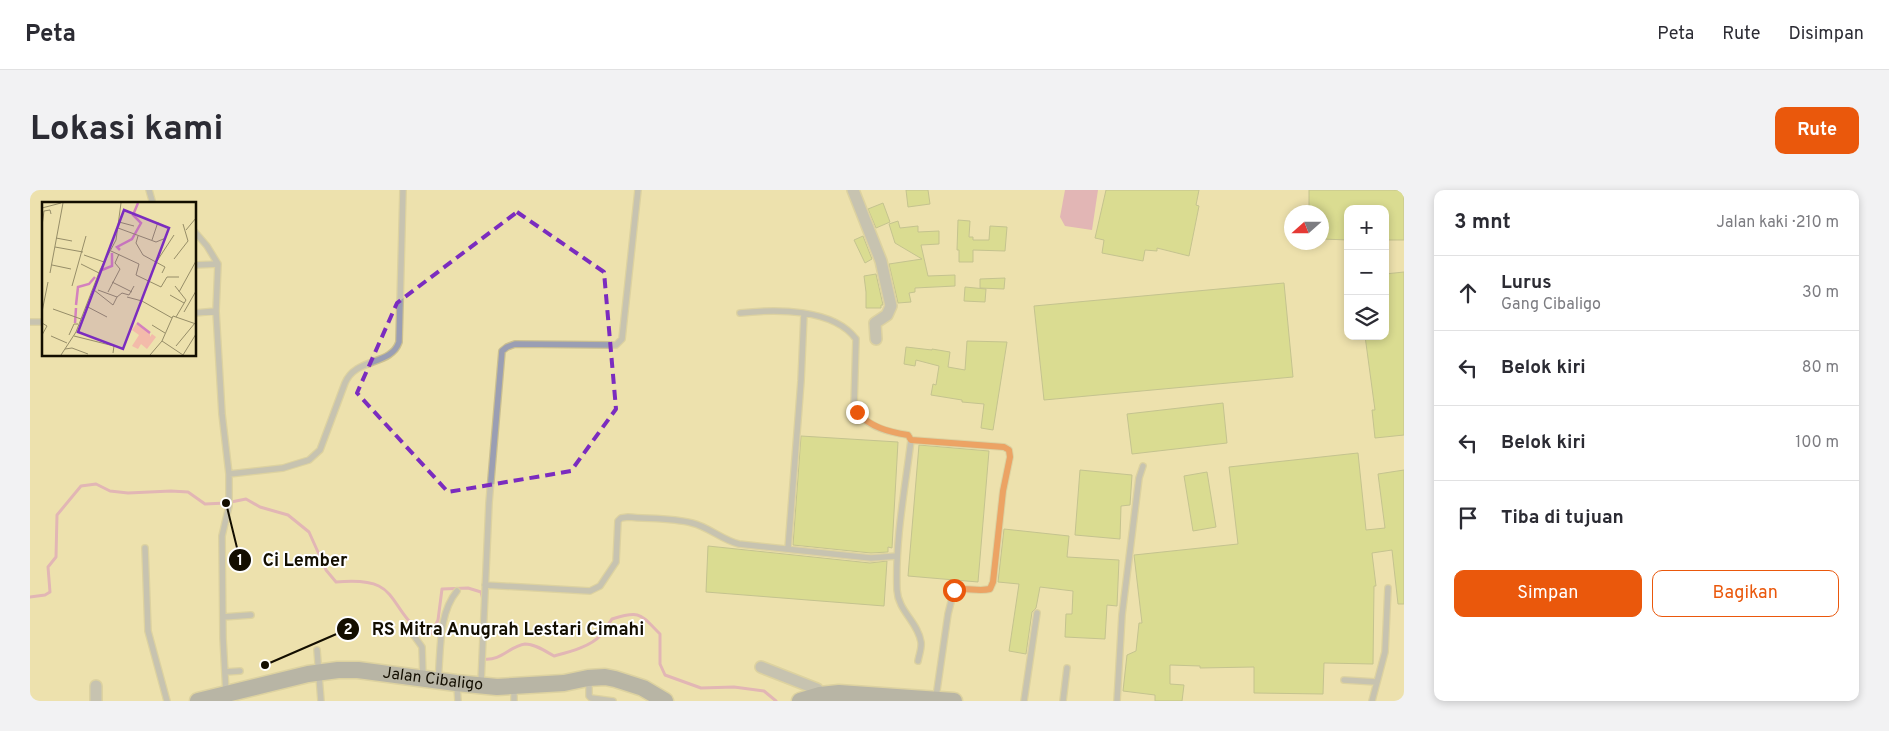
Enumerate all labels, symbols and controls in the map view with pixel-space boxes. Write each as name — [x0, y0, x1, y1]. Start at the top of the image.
text: Peta — [25, 20, 76, 50]
text: Peta — [1657, 23, 1694, 46]
text: Rute — [1722, 23, 1760, 46]
text: Disimpan — [1788, 23, 1864, 46]
button: Rute — [1775, 107, 1859, 154]
text: Lokasi kami — [30, 108, 223, 152]
inset map — [42, 202, 196, 356]
north arrow — [1284, 205, 1329, 250]
map controls — [1344, 205, 1389, 340]
button: + — [1344, 205, 1389, 250]
text: 3 mnt — [1454, 209, 1511, 236]
text: Jalan kaki · 210 m — [1716, 213, 1839, 233]
button: − — [1344, 250, 1389, 295]
text: Lurus — [1501, 271, 1552, 295]
icon: ahead — [1454, 279, 1482, 307]
text: 30 m — [1802, 283, 1839, 303]
button: layers — [1344, 295, 1389, 340]
text: Gang Cibaligo — [1501, 295, 1601, 315]
icon: left — [1454, 354, 1482, 382]
text: Belok kiri — [1501, 356, 1586, 380]
text: 80 m — [1802, 358, 1839, 378]
route end — [846, 401, 869, 424]
icon: left — [1454, 429, 1482, 457]
text: Belok kiri — [1501, 431, 1586, 455]
text: 100 m — [1795, 433, 1839, 453]
icon: arrive — [1454, 504, 1482, 532]
text: Tiba di tujuan — [1501, 506, 1624, 530]
callout: Ci Lember — [228, 543, 358, 576]
text: Ci Lember — [262, 550, 348, 573]
text: 1 — [237, 552, 243, 571]
button: Simpan — [1454, 570, 1642, 617]
button: Bagikan — [1652, 570, 1839, 617]
route start — [943, 579, 966, 602]
callout: RS Mitra Anugrah Lestari Cimahi — [336, 613, 654, 646]
text: RS Mitra Anugrah Lestari Cimahi — [372, 619, 644, 642]
text: 2 — [343, 621, 353, 640]
street label: Jalan Cibaligo — [381, 663, 484, 696]

